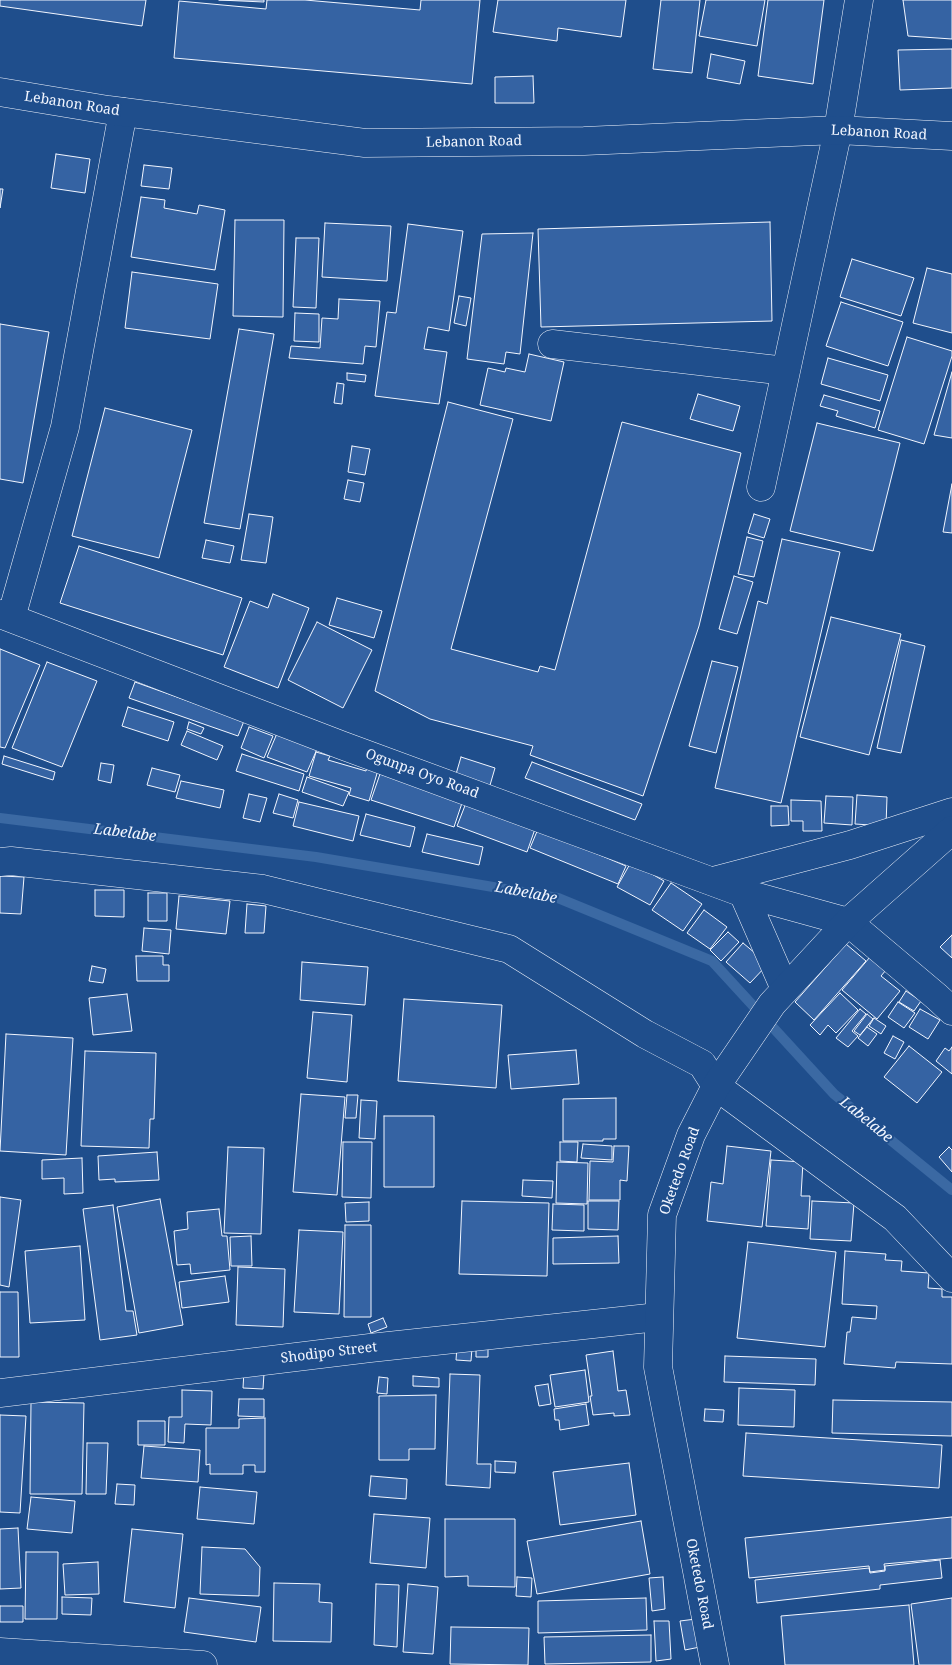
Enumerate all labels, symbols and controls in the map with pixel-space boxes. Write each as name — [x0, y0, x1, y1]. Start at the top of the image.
street label: Lebanon Road — [23, 88, 121, 120]
street label: Lebanon Road — [831, 122, 927, 144]
street label: Lebanon Road — [426, 133, 522, 151]
street label: Ogunpa Oyo Road — [363, 746, 481, 802]
water label: Labelabe — [93, 820, 157, 846]
water label: Labelabe — [493, 878, 559, 908]
water label: Labelabe — [836, 1093, 896, 1147]
street label: Oketedo Road — [656, 1125, 704, 1217]
street label: Shodipo Street — [280, 1339, 378, 1367]
street label: Oketedo Road — [682, 1537, 716, 1631]

